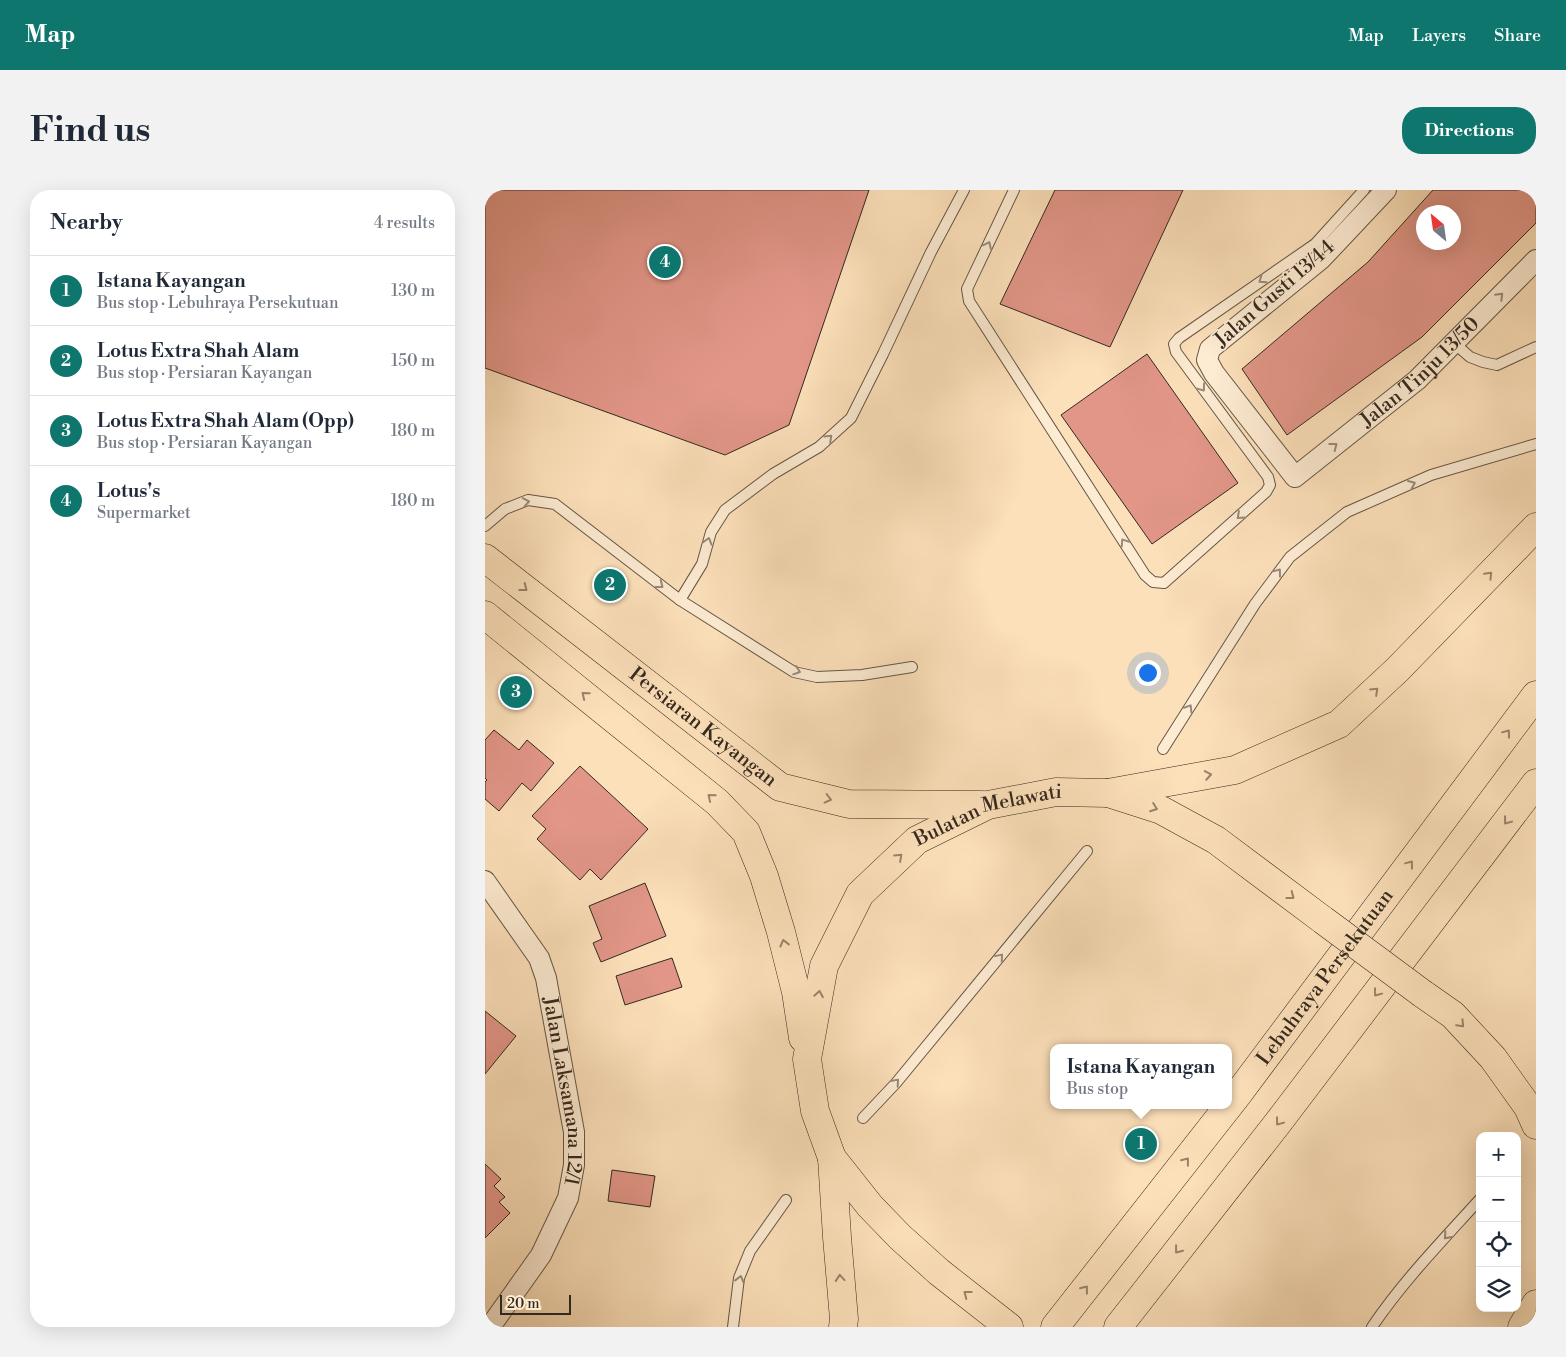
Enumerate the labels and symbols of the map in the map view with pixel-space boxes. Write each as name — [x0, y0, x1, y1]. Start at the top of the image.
north arrow — [1416, 205, 1461, 250]
street label: Jalan Gusti 13/44 — [1209, 235, 1340, 354]
one-way arrow — [982, 241, 992, 250]
pin: 4 — [649, 243, 681, 281]
one-way arrow — [1259, 274, 1268, 283]
one-way arrow — [1494, 293, 1503, 302]
street label: Jalan Tinju 13/50 — [1354, 312, 1485, 433]
one-way arrow — [1196, 382, 1205, 392]
one-way arrow — [824, 435, 833, 444]
one-way arrow — [1328, 443, 1337, 452]
one-way arrow — [1407, 479, 1416, 490]
one-way arrow — [522, 498, 530, 508]
one-way arrow — [1236, 510, 1245, 519]
one-way arrow — [703, 537, 713, 545]
one-way arrow — [1120, 538, 1130, 547]
pin: 2 — [594, 566, 626, 604]
one-way arrow — [1273, 569, 1281, 578]
one-way arrow — [1483, 572, 1492, 581]
one-way arrow — [654, 579, 664, 588]
one-way arrow — [518, 582, 527, 591]
your location — [1135, 660, 1161, 686]
street label: Persiaran Kayangan — [624, 662, 782, 793]
one-way arrow — [792, 666, 801, 676]
pin: 3 — [500, 673, 532, 711]
one-way arrow — [1369, 687, 1378, 696]
one-way arrow — [582, 693, 591, 701]
one-way arrow — [1183, 704, 1192, 713]
one-way arrow — [1502, 730, 1510, 739]
one-way arrow — [1203, 770, 1212, 780]
street label: Bulatan Melawati — [909, 779, 1063, 853]
one-way arrow — [823, 793, 832, 804]
one-way arrow — [708, 794, 717, 803]
one-way arrow — [1149, 802, 1158, 812]
one-way arrow — [1503, 816, 1512, 825]
one-way arrow — [893, 854, 902, 863]
one-way arrow — [1404, 860, 1413, 870]
street label: Lebuhraya Persekutuan — [1251, 884, 1399, 1070]
one-way arrow — [1285, 890, 1294, 898]
one-way arrow — [779, 938, 790, 947]
one-way arrow — [994, 954, 1002, 963]
one-way arrow — [1374, 987, 1382, 996]
one-way arrow — [813, 990, 823, 998]
street label: Jalan Laksamana 12/1 — [537, 994, 587, 1188]
one-way arrow — [1455, 1018, 1464, 1027]
one-way arrow — [890, 1079, 899, 1088]
one-way arrow — [1276, 1116, 1284, 1125]
pin: 1 — [1125, 1125, 1157, 1163]
one-way arrow — [1180, 1158, 1188, 1167]
one-way arrow — [1444, 1230, 1453, 1239]
one-way arrow — [1176, 1244, 1184, 1253]
one-way arrow — [734, 1274, 745, 1283]
one-way arrow — [835, 1274, 846, 1282]
one-way arrow — [1080, 1286, 1088, 1295]
scale bar — [500, 1292, 571, 1315]
one-way arrow — [964, 1292, 973, 1300]

